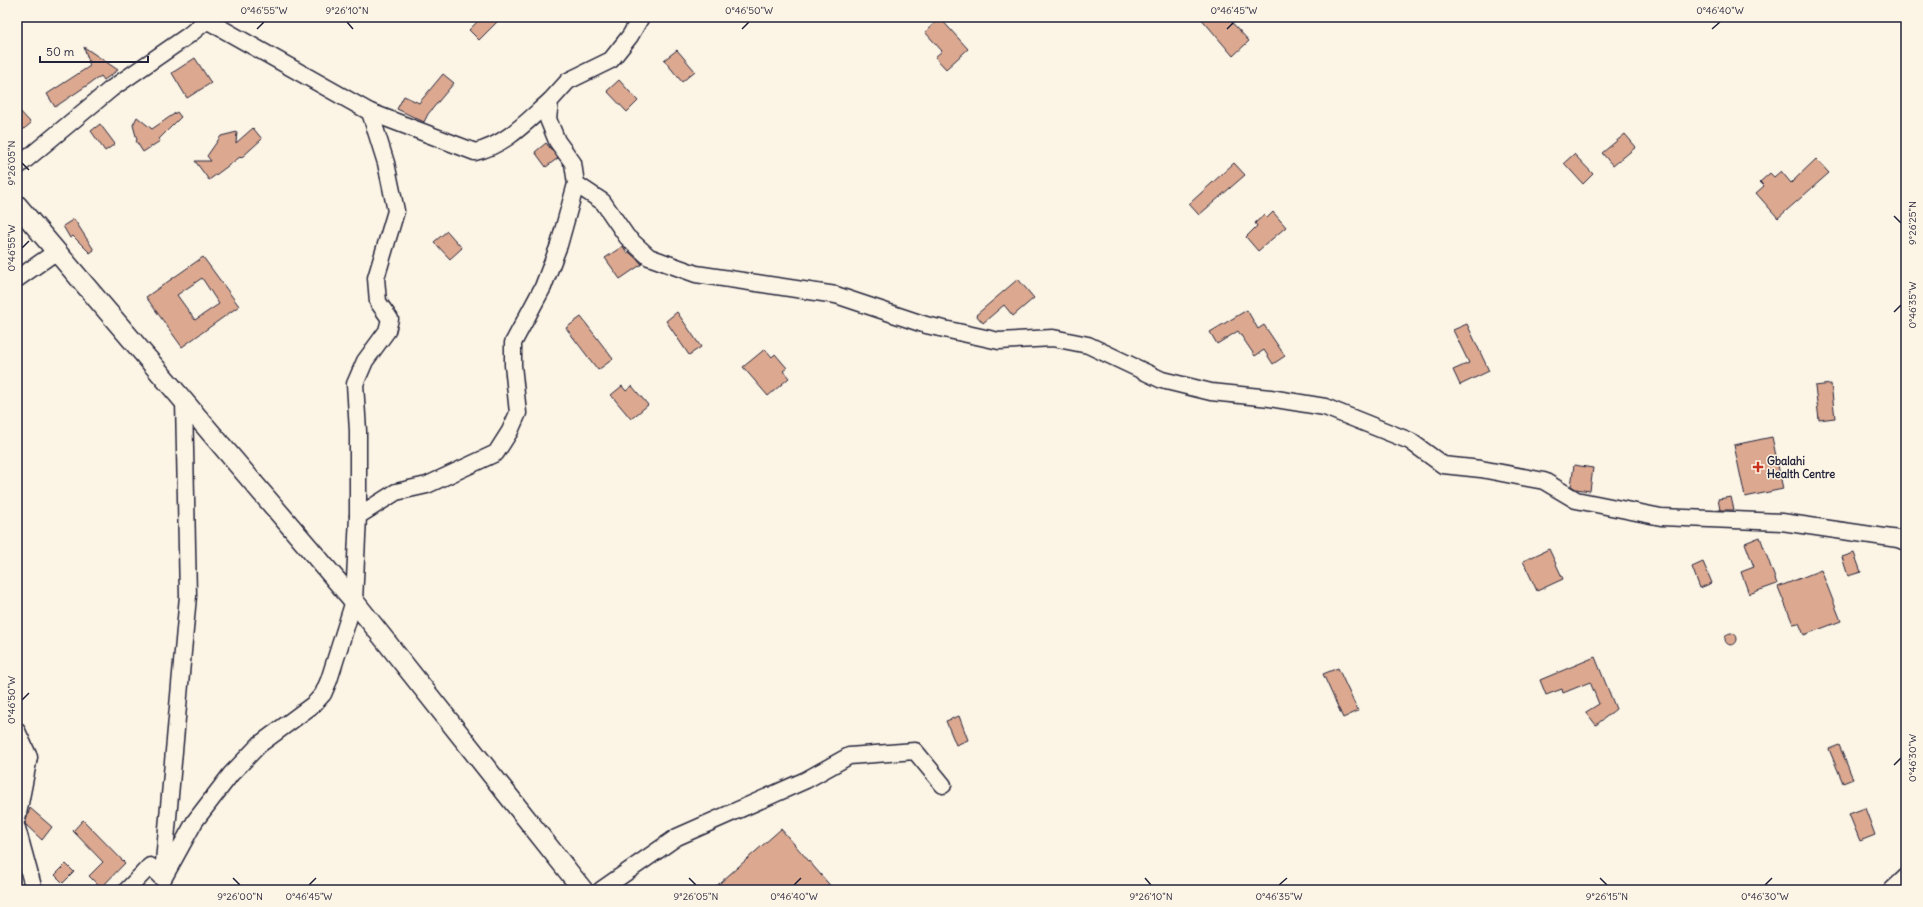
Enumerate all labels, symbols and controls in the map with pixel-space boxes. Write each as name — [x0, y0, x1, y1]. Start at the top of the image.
text: 0°46'55"W — [240, 4, 288, 17]
text: 9°26'10"N — [325, 4, 369, 17]
text: 0°46'50"W — [725, 4, 773, 17]
text: 0°46'45"W — [1211, 4, 1257, 17]
text: 0°46'40"W — [1696, 4, 1744, 17]
scale bar — [40, 38, 148, 64]
text: 50 m — [46, 44, 75, 59]
text: 9°26'05"N — [5, 141, 18, 185]
text: 9°26'25"N — [1906, 201, 1919, 245]
text: 0°46'55"W — [5, 224, 18, 272]
text: 0°46'35"W — [1906, 281, 1919, 329]
place label: Gbalahi Health Centre — [1767, 454, 1835, 481]
marker: Gbalahi Health Centre — [1752, 461, 1764, 473]
text: 0°46'50"W — [5, 676, 18, 724]
text: 0°46'30"W — [1906, 734, 1919, 782]
text: 9°26'00"N — [217, 890, 263, 903]
text: 0°46'45"W — [286, 890, 332, 903]
text: 9°26'05"N — [674, 890, 718, 903]
text: 0°46'40"W — [770, 890, 818, 903]
text: 9°26'10"N — [1129, 890, 1173, 903]
text: 0°46'35"W — [1255, 890, 1303, 903]
text: 9°26'15"N — [1586, 890, 1628, 903]
text: 0°46'30"W — [1741, 890, 1789, 903]

